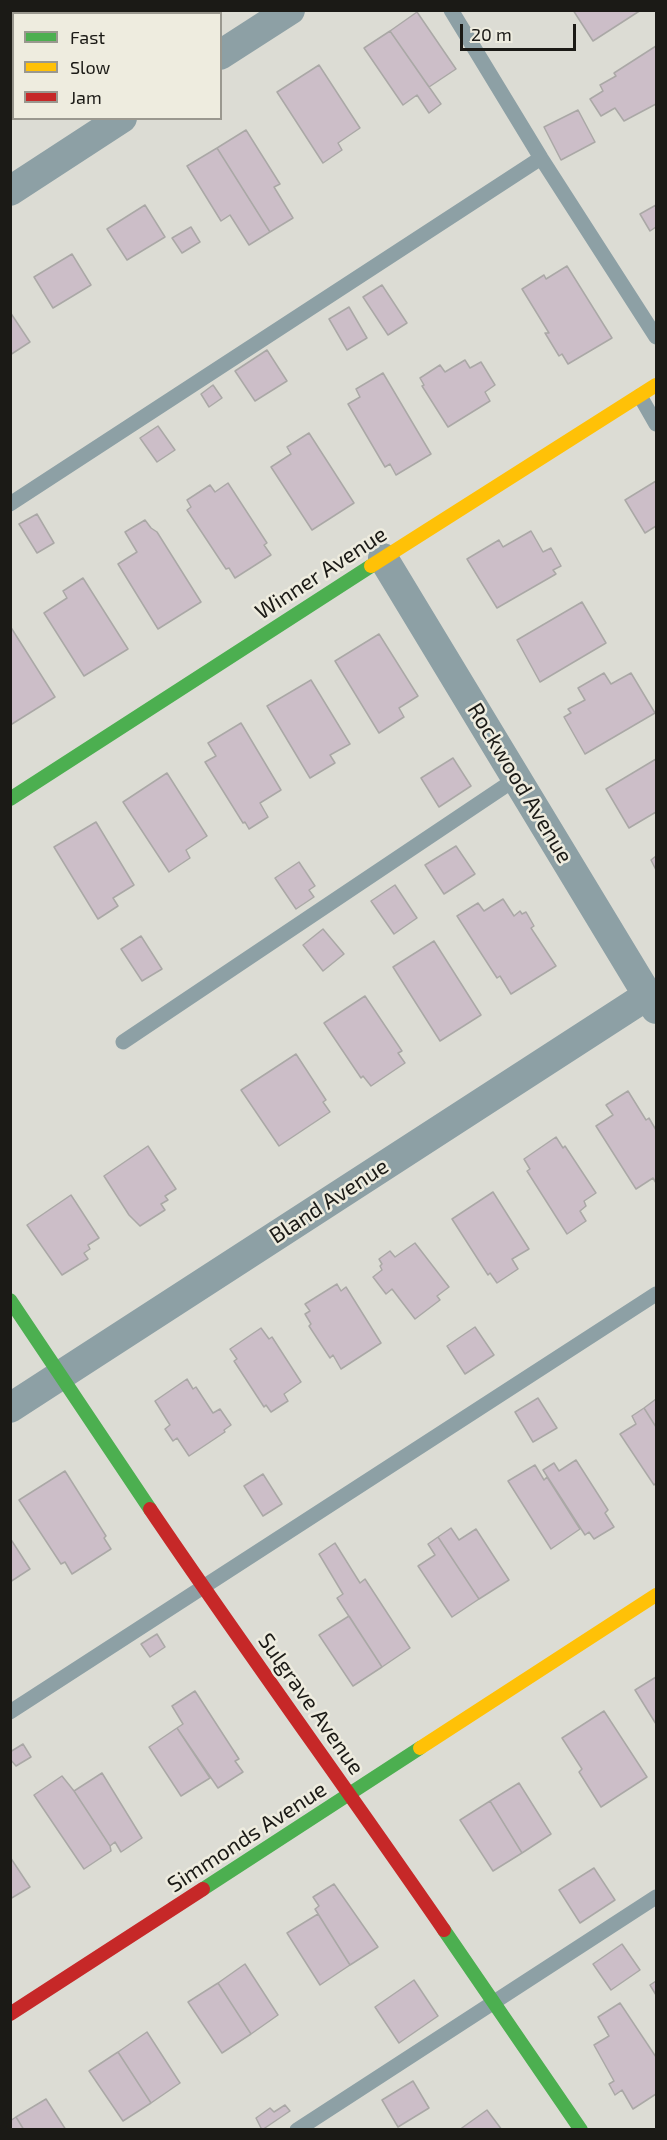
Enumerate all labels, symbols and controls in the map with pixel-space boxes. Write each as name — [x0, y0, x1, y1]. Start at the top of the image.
legend — [12, 12, 222, 120]
scale bar — [463, 12, 578, 50]
text: 20 m — [471, 23, 512, 45]
text: Fast — [70, 26, 105, 48]
text: Slow — [70, 56, 110, 78]
text: Jam — [70, 86, 102, 108]
street label: Winner Avenue — [250, 521, 392, 625]
street label: Rockwood Avenue — [462, 698, 578, 868]
street label: Bland Avenue — [265, 1153, 393, 1249]
street label: Sulgrave Avenue — [252, 1628, 370, 1780]
street label: Simmonds Avenue — [163, 1776, 331, 1898]

